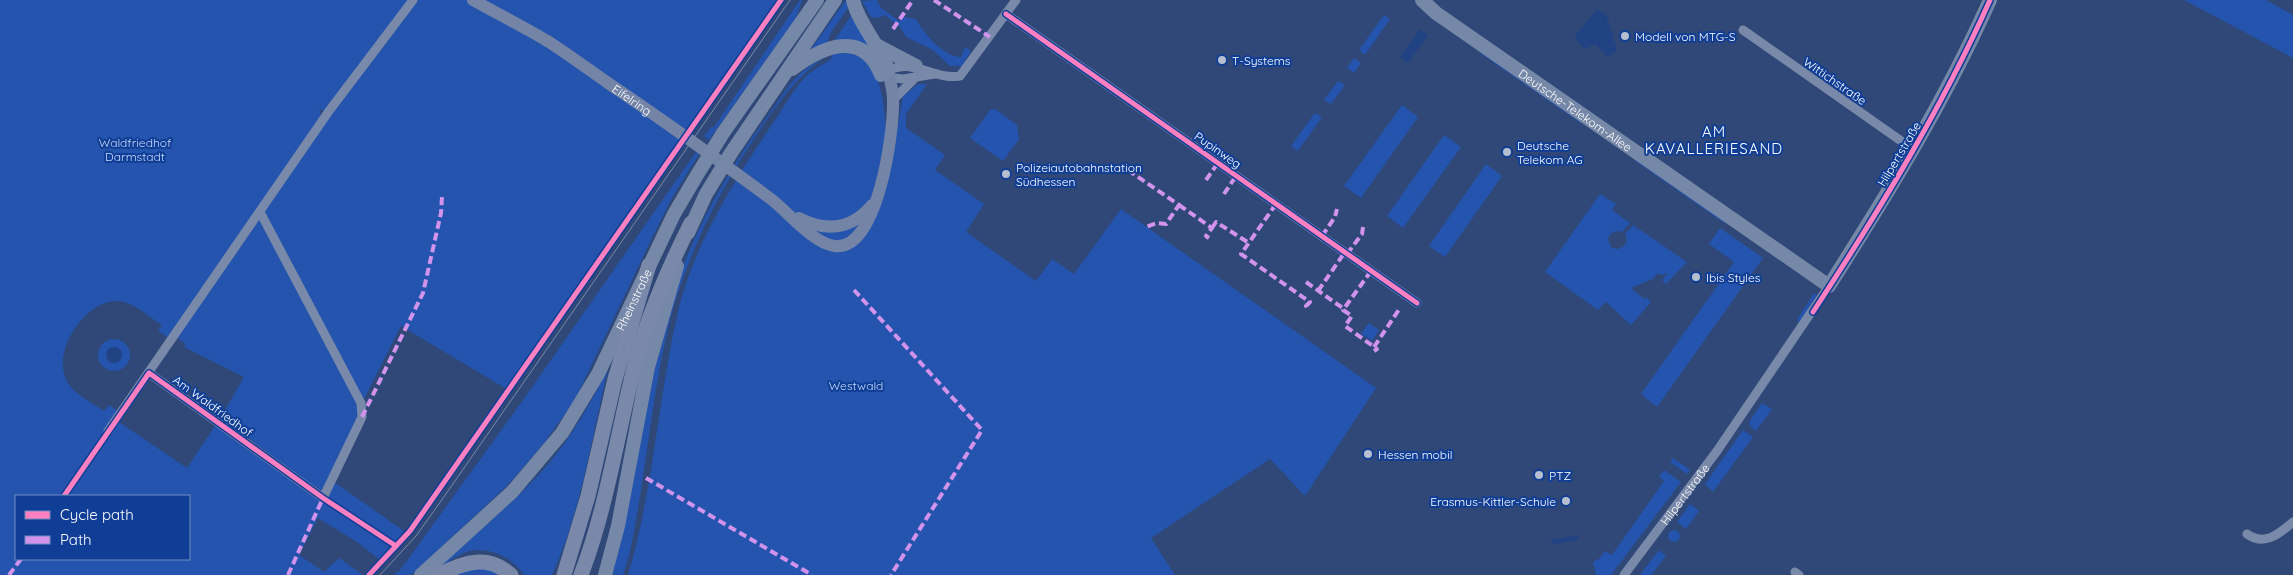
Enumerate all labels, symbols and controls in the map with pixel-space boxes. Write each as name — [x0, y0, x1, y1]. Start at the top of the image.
place label: Modell von MTG-S — [1635, 29, 1736, 44]
marker: Modell von MTG-S — [1619, 30, 1631, 42]
place label: T-Systems — [1232, 53, 1291, 68]
marker: T-Systems — [1216, 54, 1228, 66]
street label: Wittichstraße — [1801, 54, 1870, 108]
street label: Deutsche-Telekom-Allee — [1516, 65, 1635, 155]
street label: Eifelring — [610, 81, 655, 118]
street label: Hilpertstraße — [1874, 119, 1924, 189]
district label: AM KAVALLERIESAND — [1645, 122, 1783, 158]
street label: Pupinweg — [1192, 128, 1244, 172]
park label: Waldfriedhof Darmstadt — [99, 135, 172, 164]
place label: Deutsche Telekom AG — [1517, 138, 1583, 167]
marker: Deutsche Telekom AG — [1501, 146, 1513, 158]
place label: Polizeiautobahnstation Südhessen — [1016, 160, 1142, 189]
marker: Polizeiautobahnstation Südhessen — [1000, 168, 1012, 180]
street label: Rheinstraße — [612, 266, 655, 333]
place label: Ibis Styles — [1706, 270, 1761, 285]
marker: Ibis Styles — [1690, 271, 1702, 283]
street label: Am Waldfriedhof — [170, 372, 256, 440]
park label: Westwald — [829, 378, 883, 393]
place label: Hessen mobil — [1378, 447, 1452, 462]
marker: Hessen mobil — [1362, 448, 1374, 460]
street label: Hilpertstraße — [1657, 461, 1712, 528]
place label: PTZ — [1549, 468, 1571, 483]
marker: PTZ — [1533, 469, 1545, 481]
place label: Erasmus-Kittler-Schule — [1430, 494, 1556, 509]
legend — [15, 495, 190, 560]
marker: Erasmus-Kittler-Schule — [1560, 495, 1572, 507]
text: Cycle path — [60, 505, 134, 524]
text: Path — [60, 530, 92, 549]

